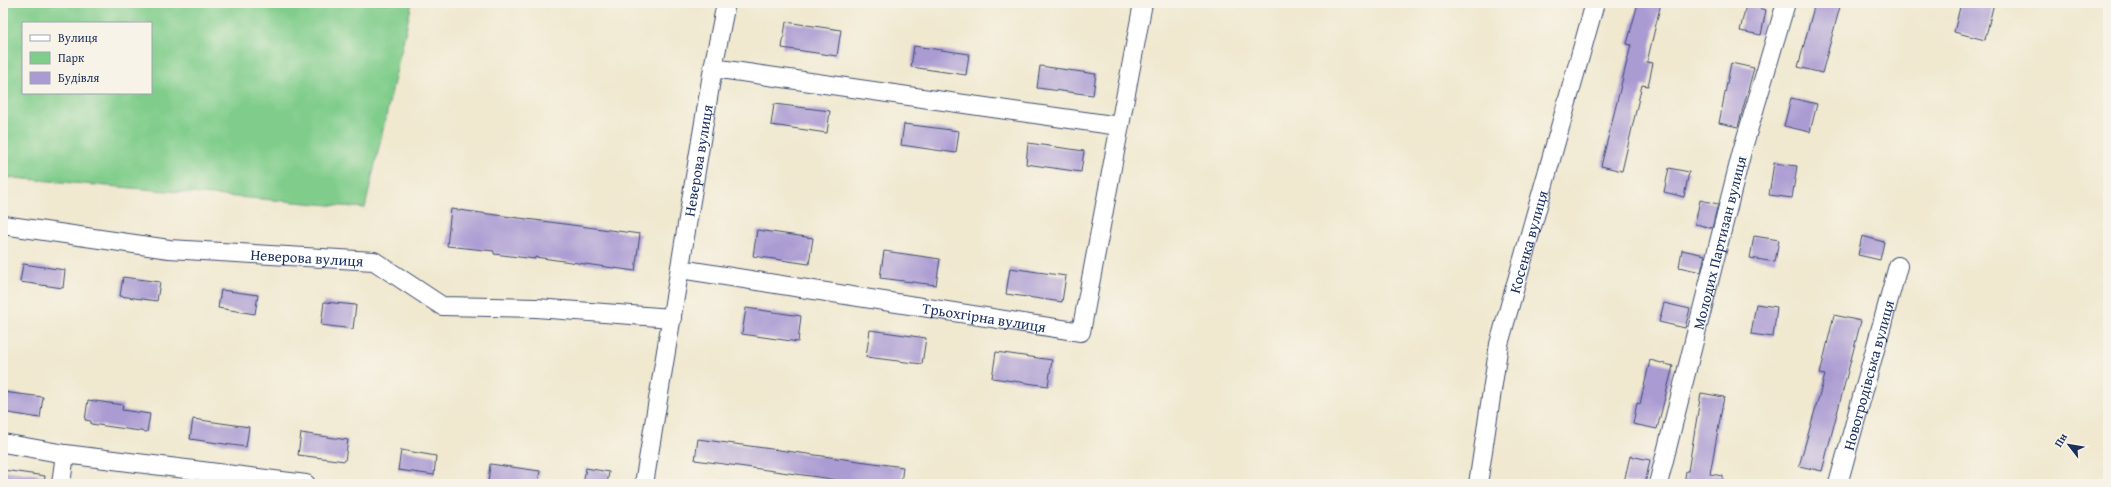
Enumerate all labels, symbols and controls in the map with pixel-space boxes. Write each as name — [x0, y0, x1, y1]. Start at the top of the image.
legend — [22, 22, 152, 94]
text: Вулиця — [58, 29, 98, 46]
text: Парк — [58, 49, 85, 66]
text: Будівля — [58, 69, 99, 86]
street label: Неверова вулиця — [678, 102, 717, 218]
street label: Молодих Партизан вулиця — [1687, 153, 1751, 332]
street label: Косенка вулиця — [1503, 187, 1552, 295]
street label: Неверова вулиця — [250, 243, 365, 271]
street label: Трьохгірна вулиця — [921, 297, 1048, 337]
street label: Новогродівська вулиця — [1837, 297, 1899, 452]
north arrow — [2049, 425, 2089, 465]
text: Пн — [2050, 429, 2071, 450]

